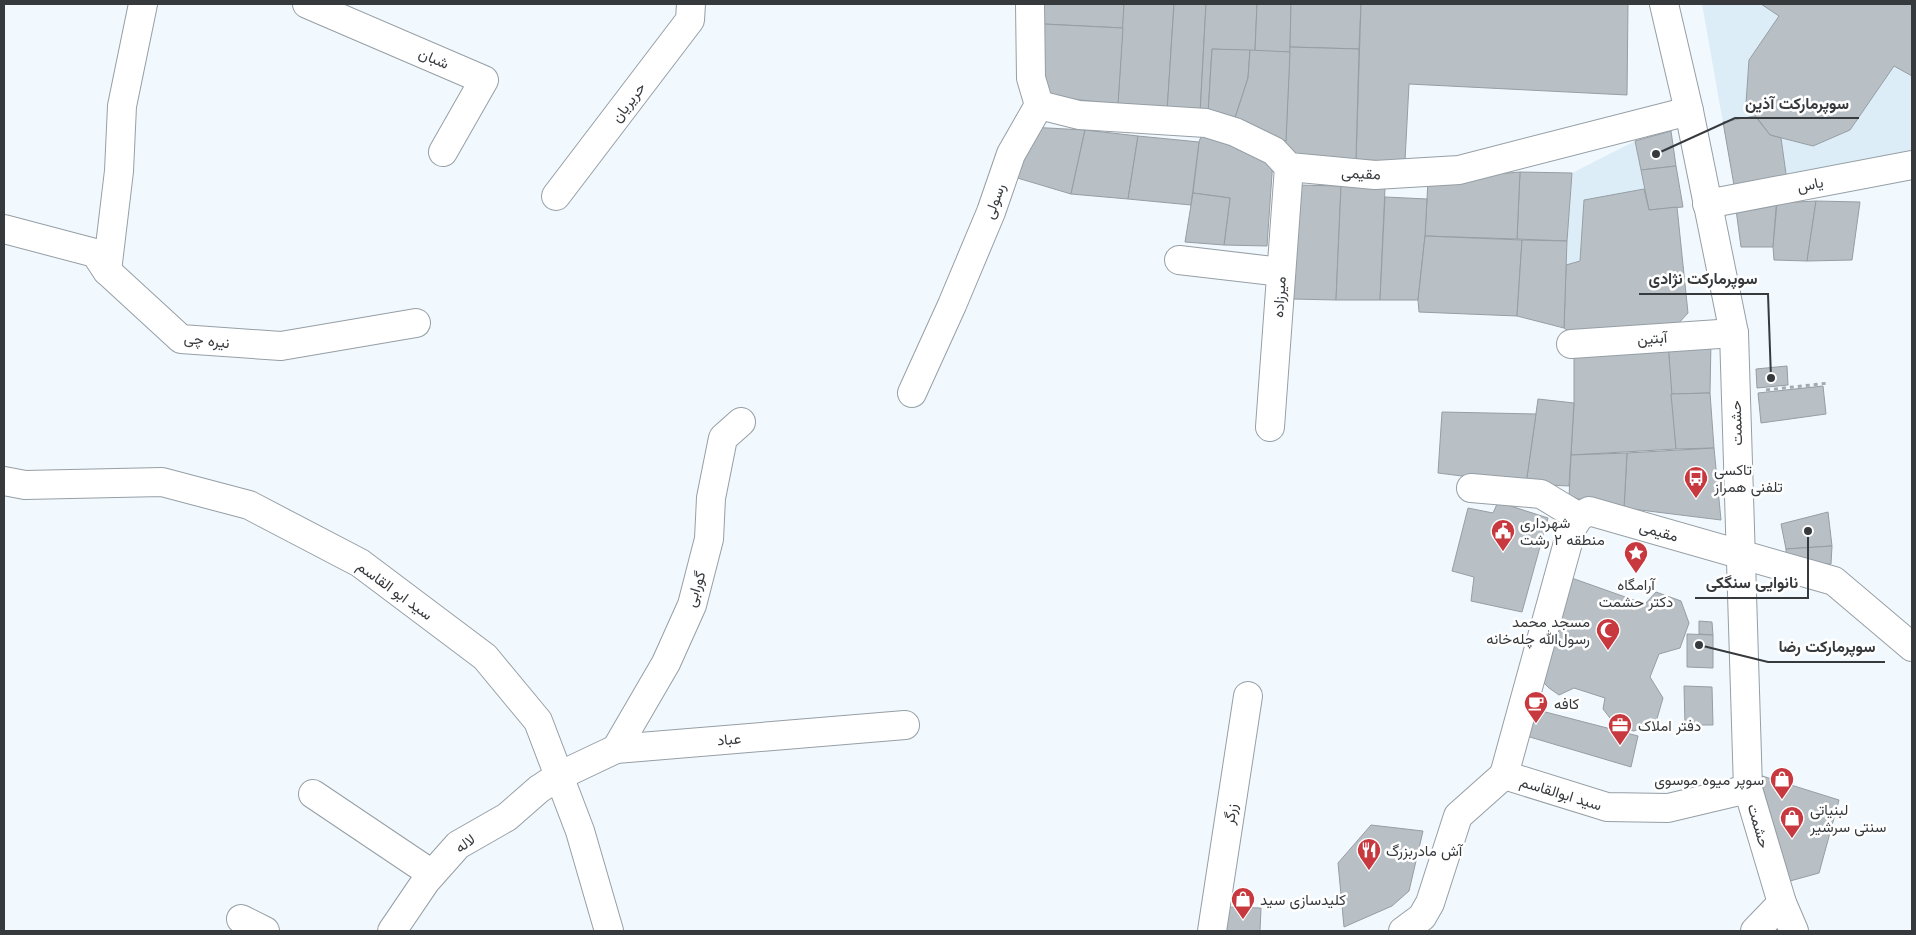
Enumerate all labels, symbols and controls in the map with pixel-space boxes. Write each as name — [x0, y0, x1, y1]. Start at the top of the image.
street label: شبان — [416, 43, 452, 73]
street label: حریریان — [607, 78, 649, 126]
callout: سوپرمارکت آذین — [1735, 87, 1859, 118]
text: سوپرمارکت آذین — [1745, 93, 1849, 115]
street label: مقیمی — [1341, 162, 1381, 185]
street label: یاس — [1795, 172, 1825, 197]
street label: رسولی — [979, 181, 1010, 222]
callout: سوپرمارکت نژادی — [1639, 263, 1768, 294]
text: سوپرمارکت نژادی — [1649, 268, 1758, 290]
street label: میرزاده — [1268, 276, 1290, 318]
street label: آبتین — [1636, 327, 1669, 350]
street label: نیره چی — [183, 328, 231, 353]
street label: حشمت — [1726, 400, 1746, 446]
place label: تاکسی تلفنی همراز — [1713, 460, 1783, 497]
bus stop icon: تاکسی تلفنی همراز — [1683, 465, 1709, 499]
place label: شهرداری منطقه ۲ رشت — [1520, 513, 1605, 549]
street label: مقیمی — [1637, 516, 1681, 547]
public building icon: شهرداری منطقه ۲ رشت — [1490, 518, 1516, 552]
place icon: آرامگاه دکتر حشمت — [1623, 540, 1649, 574]
street label: سید ابو القاسم — [353, 556, 437, 625]
callout: نانوایی سنگکی — [1695, 567, 1808, 598]
street label: گورابی — [681, 568, 710, 610]
text: نانوایی سنگکی — [1706, 572, 1798, 593]
place label: آرامگاه دکتر حشمت — [1599, 575, 1673, 611]
place label: مسجد محمد رسول‌‌الله چله‌خانه — [1486, 612, 1590, 649]
mosque icon: مسجد محمد رسول‌‌الله چله‌خانه — [1595, 617, 1621, 651]
callout: سوپرمارکت رضا — [1768, 631, 1885, 662]
text: سوپرمارکت رضا — [1778, 636, 1876, 658]
cafe icon: کافه — [1523, 690, 1549, 724]
place label: کافه — [1554, 694, 1580, 713]
office icon: دفتر املاک — [1607, 712, 1633, 746]
place label: دفتر املاک — [1638, 716, 1701, 735]
street label: عباد — [716, 728, 742, 750]
shop icon: سوپر میوه موسوی — [1769, 766, 1795, 800]
place label: سوپر میوه موسوی — [1654, 770, 1764, 790]
street label: سید ابوالقاسم — [1517, 772, 1604, 815]
place label: لبنیاتی سنتی سرشیر — [1809, 800, 1886, 837]
street label: زرگر — [1219, 802, 1241, 827]
street label: حشمت — [1744, 802, 1774, 850]
shop icon: لبنیاتی سنتی سرشیر — [1779, 805, 1805, 839]
street label: لاله — [451, 829, 479, 857]
restaurant icon: آش مادربزرگ — [1356, 837, 1382, 871]
place label: آش مادربزرگ — [1386, 841, 1464, 861]
shop icon: کلیدسازی سید — [1230, 886, 1256, 920]
place label: کلیدسازی سید — [1260, 890, 1346, 910]

